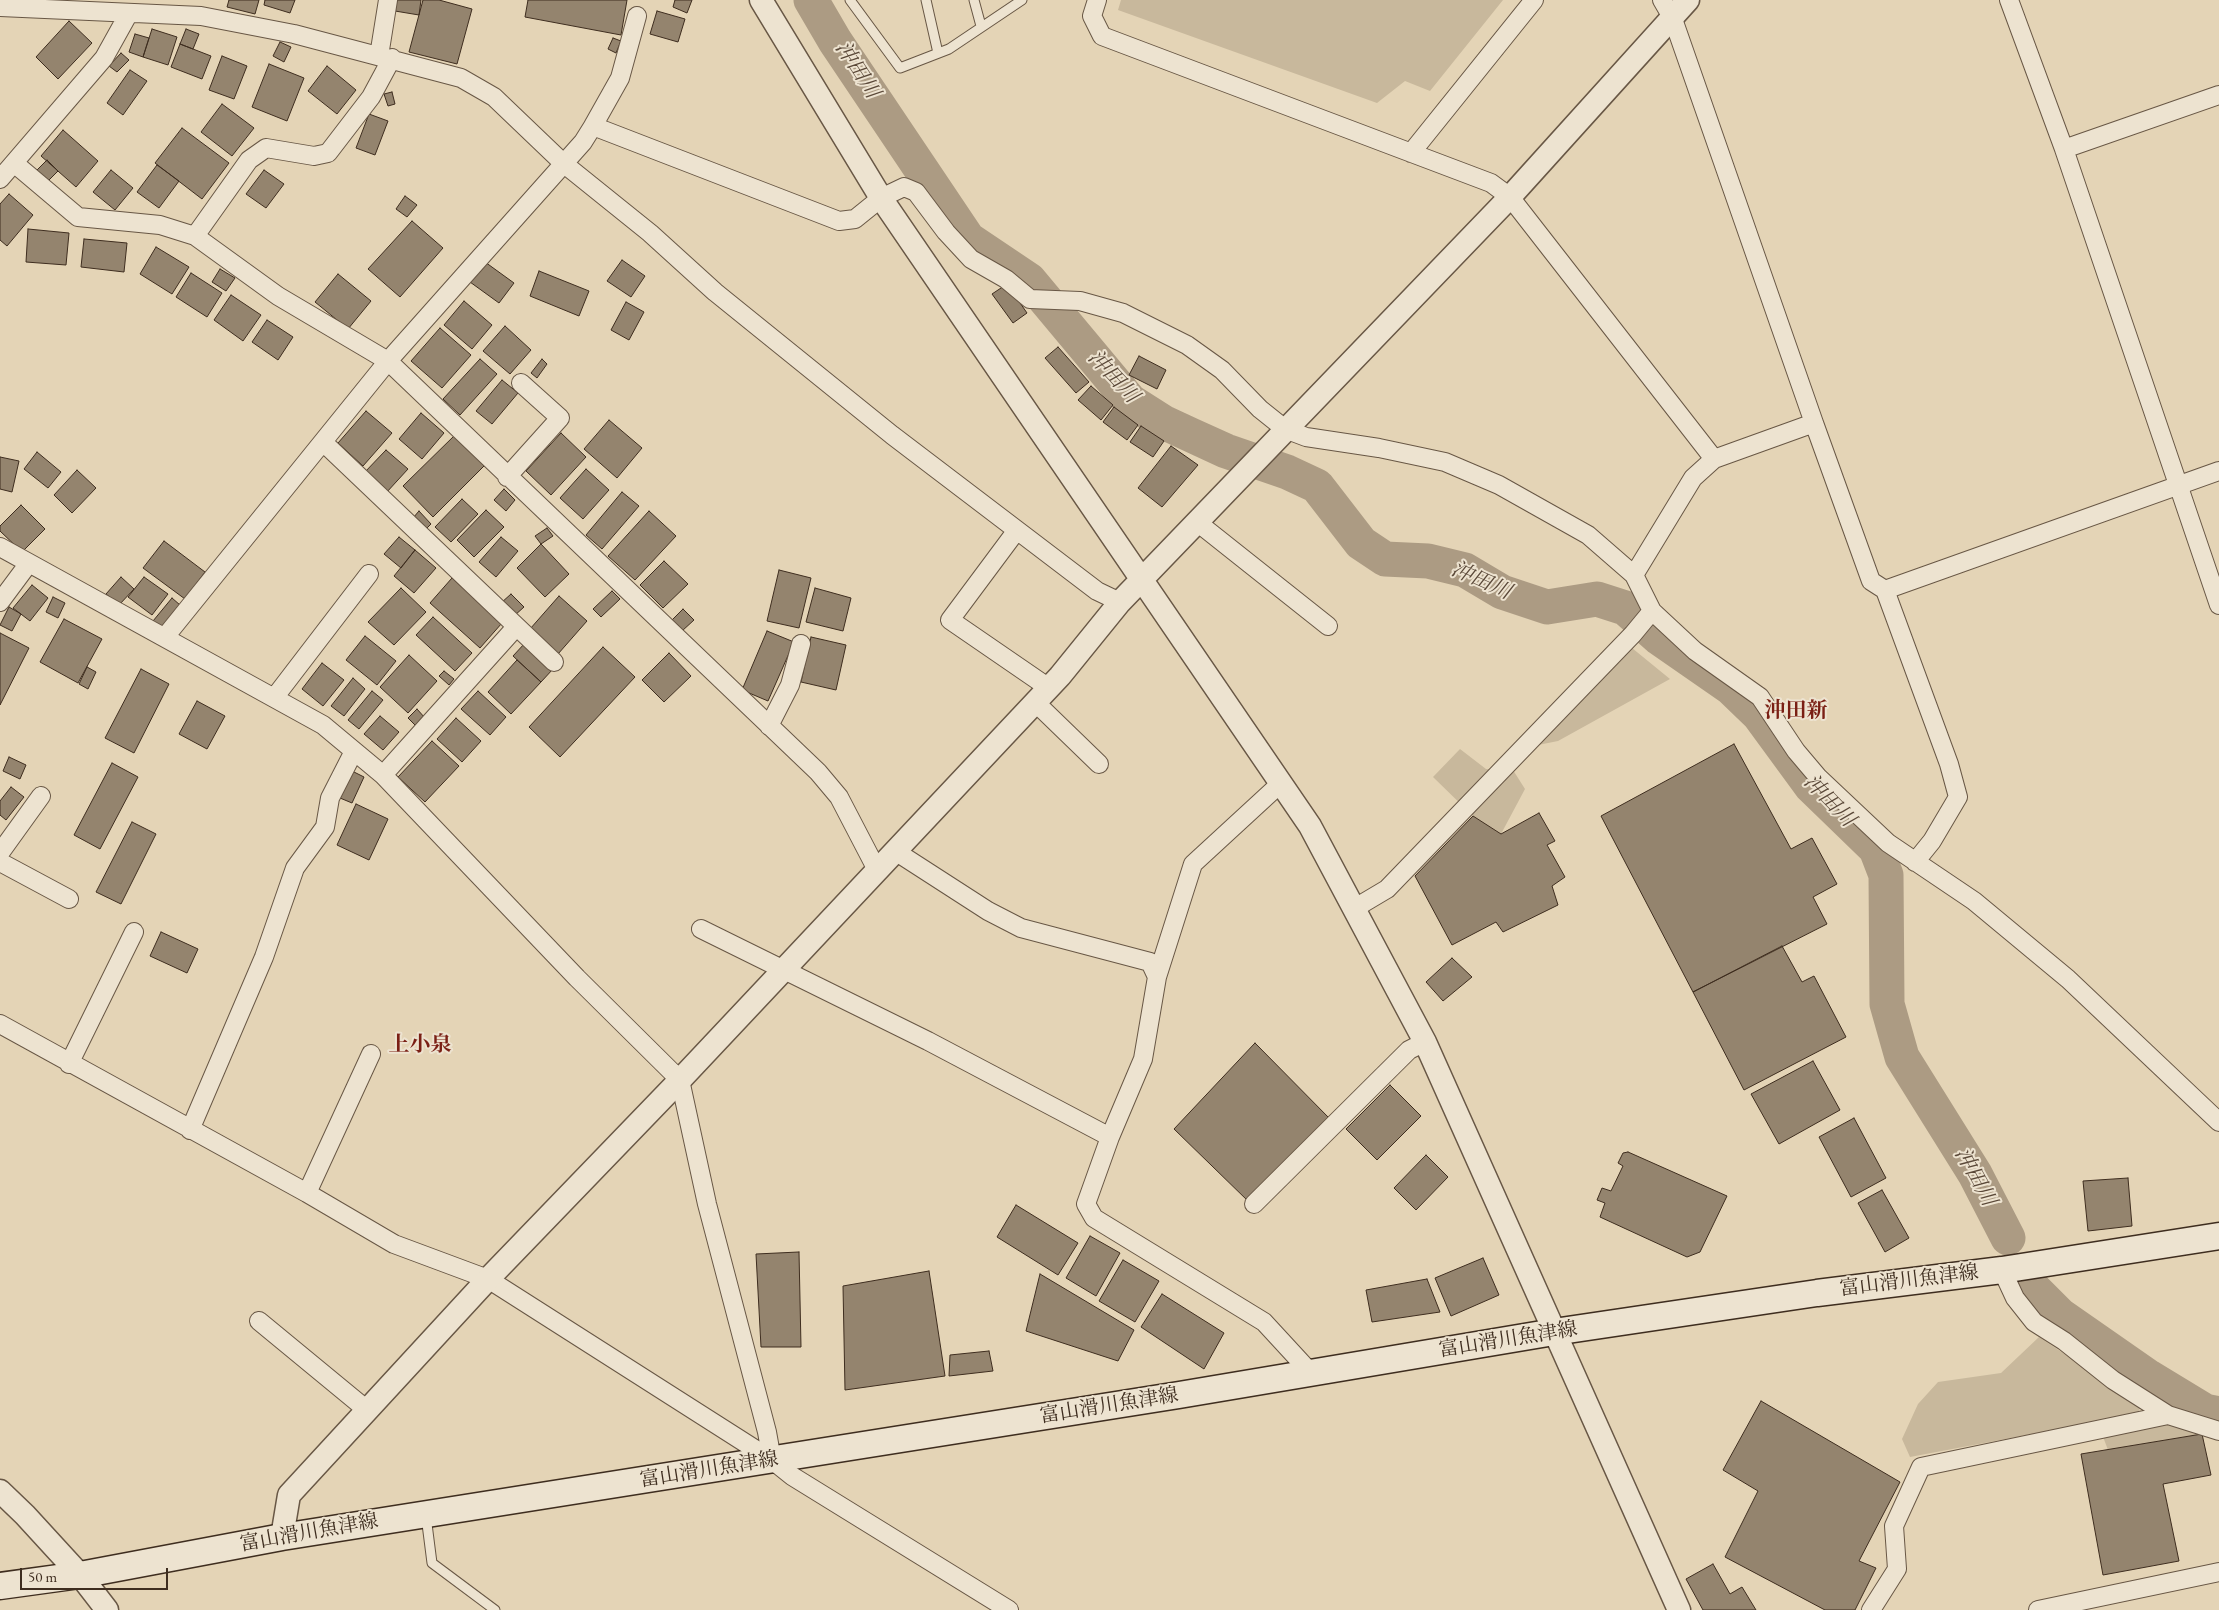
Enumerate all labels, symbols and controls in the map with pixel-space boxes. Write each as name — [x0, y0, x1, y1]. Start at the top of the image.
water label: 沖田川 — [829, 37, 885, 103]
water label: 沖田川 — [1082, 345, 1144, 409]
water label: 沖田川 — [1447, 557, 1515, 605]
district label: 沖田新 — [1765, 698, 1827, 724]
water label: 沖田川 — [1798, 770, 1860, 832]
district label: 上小泉 — [389, 1032, 451, 1058]
water label: 沖田川 — [1949, 1143, 2001, 1211]
street label: 富山滑川魚津線 — [1838, 1261, 1980, 1301]
street label: 富山滑川魚津線 — [1437, 1317, 1579, 1363]
street label: 富山滑川魚津線 — [1038, 1383, 1180, 1429]
street label: 富山滑川魚津線 — [638, 1447, 780, 1493]
street label: 富山滑川魚津線 — [238, 1509, 380, 1557]
scale bar — [22, 1558, 170, 1590]
text: 50 m — [28, 1567, 57, 1586]

